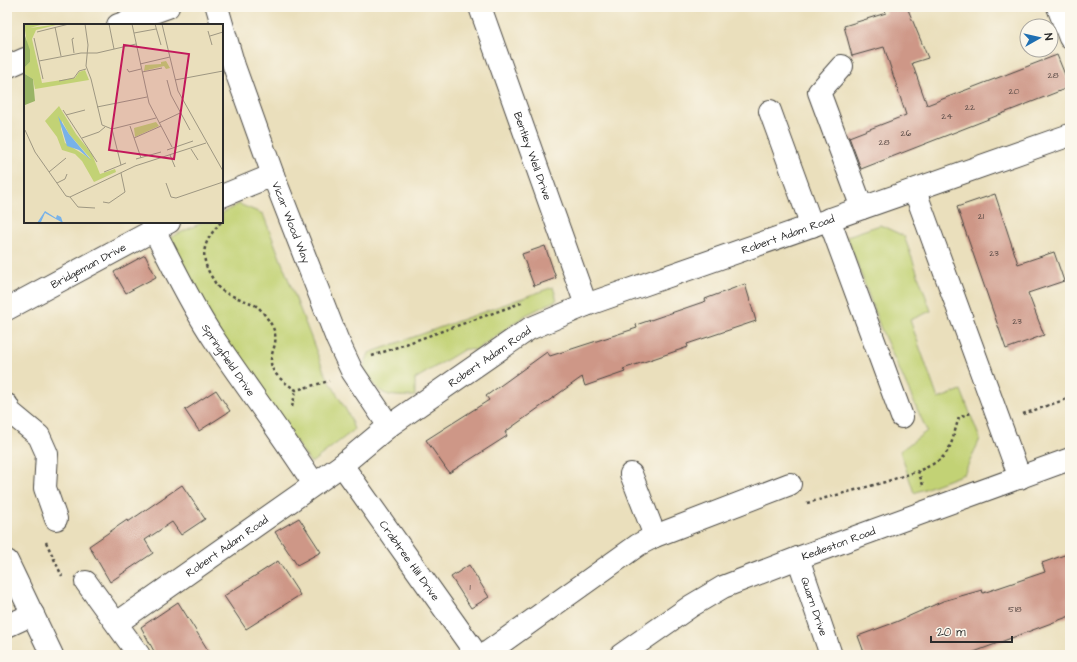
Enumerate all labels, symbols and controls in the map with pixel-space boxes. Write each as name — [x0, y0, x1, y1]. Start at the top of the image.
north arrow — [1019, 18, 1059, 58]
inset map — [24, 24, 223, 223]
text: N — [1040, 32, 1056, 41]
house number: 28 — [1048, 69, 1059, 82]
house number: 20 — [1009, 85, 1020, 98]
house number: 22 — [965, 101, 976, 114]
street label: Bentley Well Drive — [510, 110, 556, 202]
house number: 24 — [941, 110, 953, 123]
house number: 26 — [901, 127, 912, 140]
house number: 28 — [879, 136, 890, 149]
street label: Vicar Wood Way — [269, 179, 314, 266]
house number: 21 — [978, 210, 984, 223]
street label: Robert Adam Road — [739, 211, 837, 257]
street label: Bridgeman Drive — [48, 239, 128, 292]
house number: 23 — [989, 247, 999, 260]
house number: 23 — [1012, 315, 1022, 328]
street label: Springfield Drive — [199, 321, 259, 399]
street label: Robert Adam Road — [445, 322, 534, 390]
street label: Robert Adam Road — [182, 512, 271, 580]
street label: Crabtree Hill Drive — [376, 517, 444, 604]
street label: Kedleston Road — [799, 523, 878, 564]
street label: Quarn Drive — [797, 575, 831, 638]
house number: 1 — [469, 581, 471, 594]
house number: 518 — [1008, 603, 1022, 616]
scale bar — [931, 618, 1012, 644]
text: 20 m — [937, 624, 966, 641]

